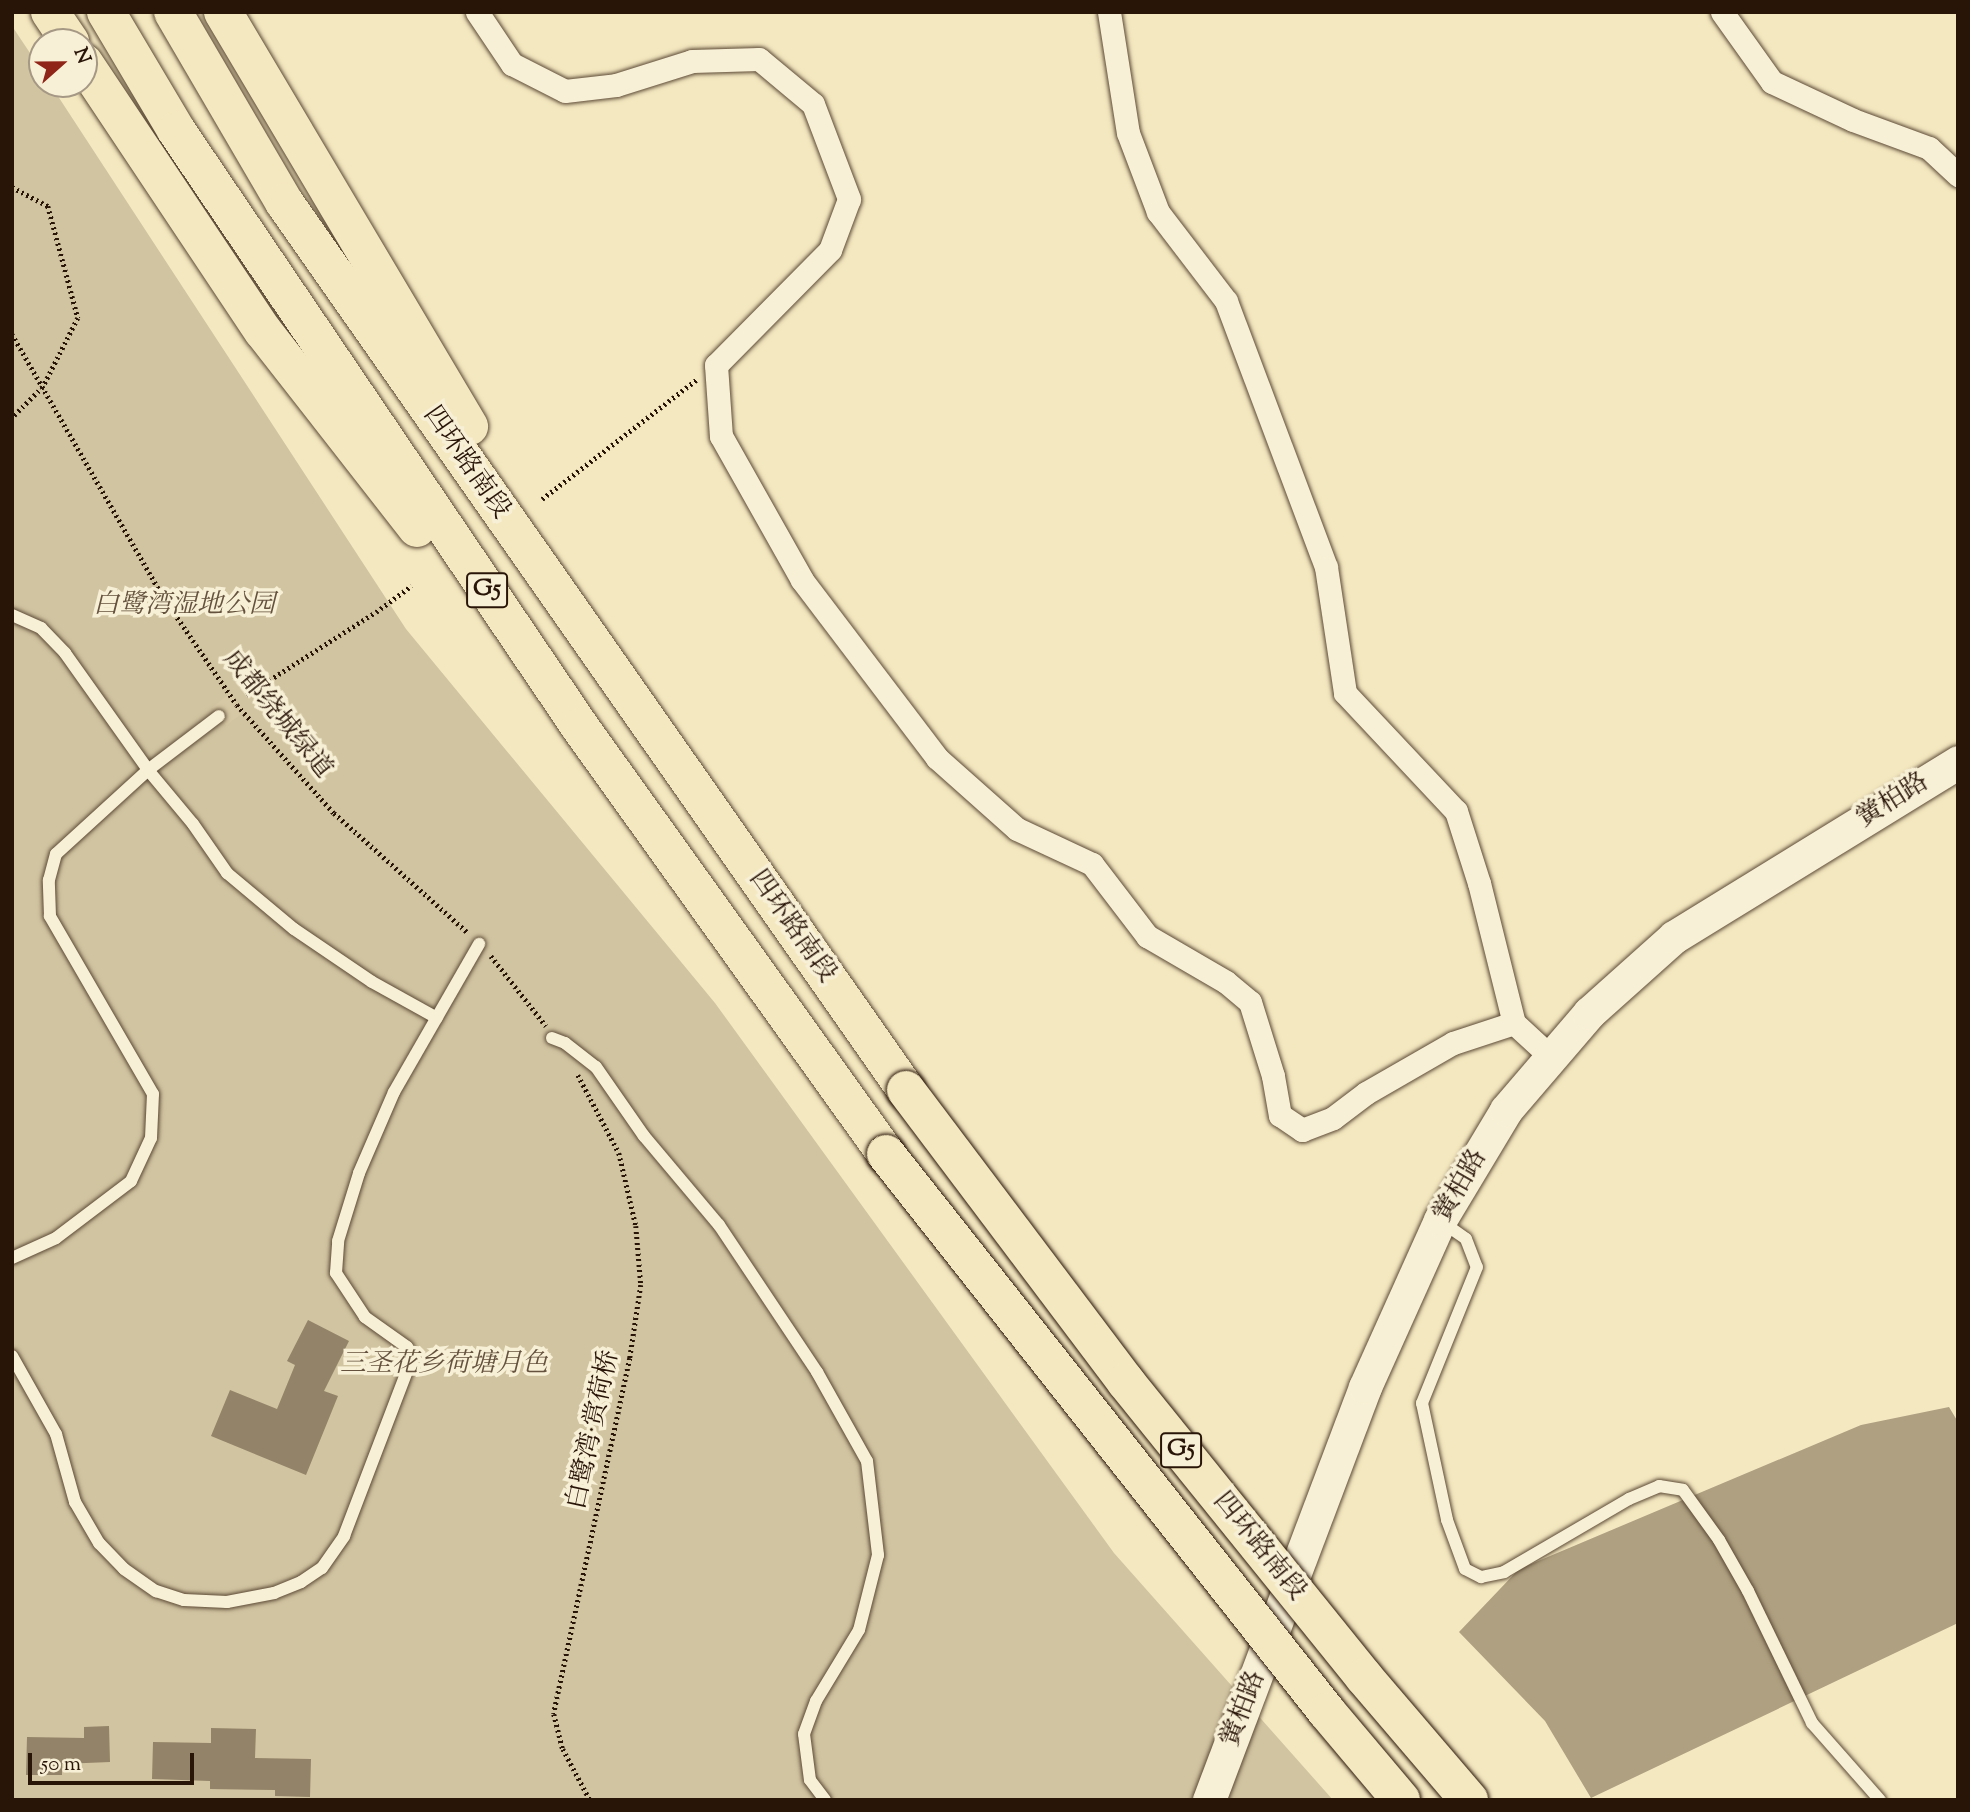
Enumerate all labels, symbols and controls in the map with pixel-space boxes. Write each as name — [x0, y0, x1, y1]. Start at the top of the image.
north arrow — [28, 28, 98, 98]
text: N — [66, 44, 97, 68]
street label: 四环路南段 — [416, 401, 516, 525]
road number: G5 — [466, 570, 508, 610]
park label: 白鹭湾湿地公园 — [93, 590, 275, 622]
street label: 成都绕城绿道 — [216, 645, 338, 785]
street label: 黉柏路 — [1852, 767, 1934, 835]
street label: 四环路南段 — [742, 865, 842, 989]
street label: 黉柏路 — [1428, 1144, 1494, 1228]
street label: 白鹭湾·赏荷桥 — [562, 1347, 626, 1513]
park label: 三圣花乡荷塘月色 — [340, 1349, 548, 1381]
road number: G5 — [1160, 1430, 1202, 1470]
street label: 四环路南段 — [1206, 1487, 1312, 1607]
street label: 黉柏路 — [1215, 1667, 1273, 1751]
scale bar — [32, 1738, 198, 1782]
text: 50 m — [41, 1750, 81, 1780]

